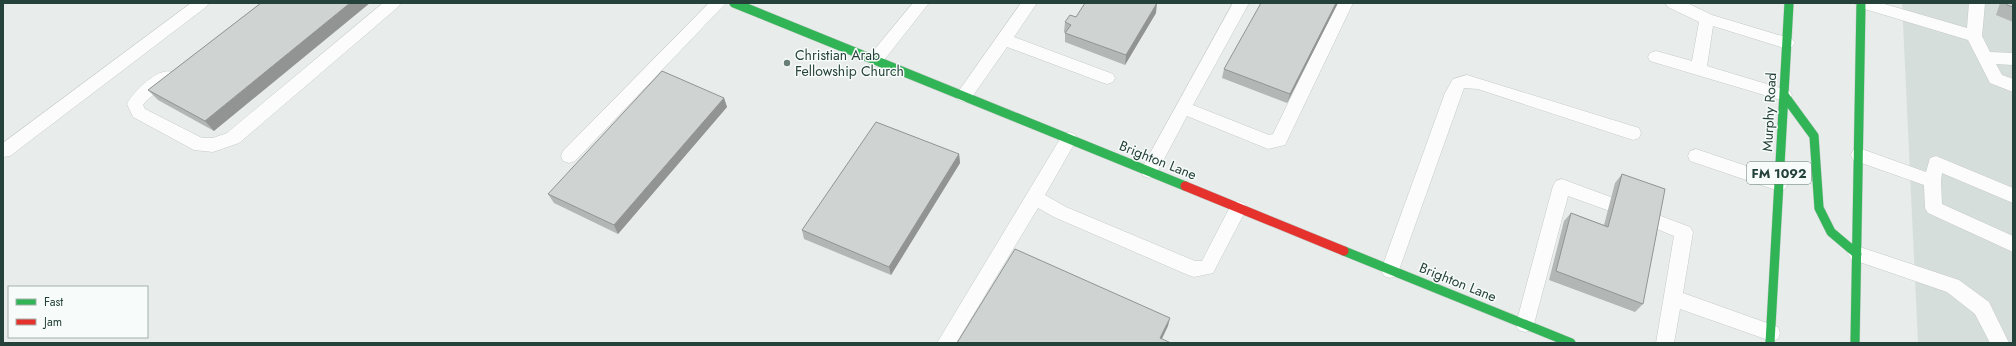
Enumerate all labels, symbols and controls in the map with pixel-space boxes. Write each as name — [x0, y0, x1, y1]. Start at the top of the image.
place label: Christian Arab Fellowship Church — [795, 45, 904, 81]
marker: Christian Arab Fellowship Church — [782, 58, 792, 68]
street label: Murphy Road — [1757, 72, 1781, 152]
street label: Brighton Lane — [1116, 135, 1200, 185]
road number: FM 1092 — [1747, 162, 1811, 184]
street label: Brighton Lane — [1416, 257, 1500, 307]
legend — [8, 286, 148, 338]
text: Fast — [44, 293, 63, 311]
text: Jam — [42, 313, 62, 331]

